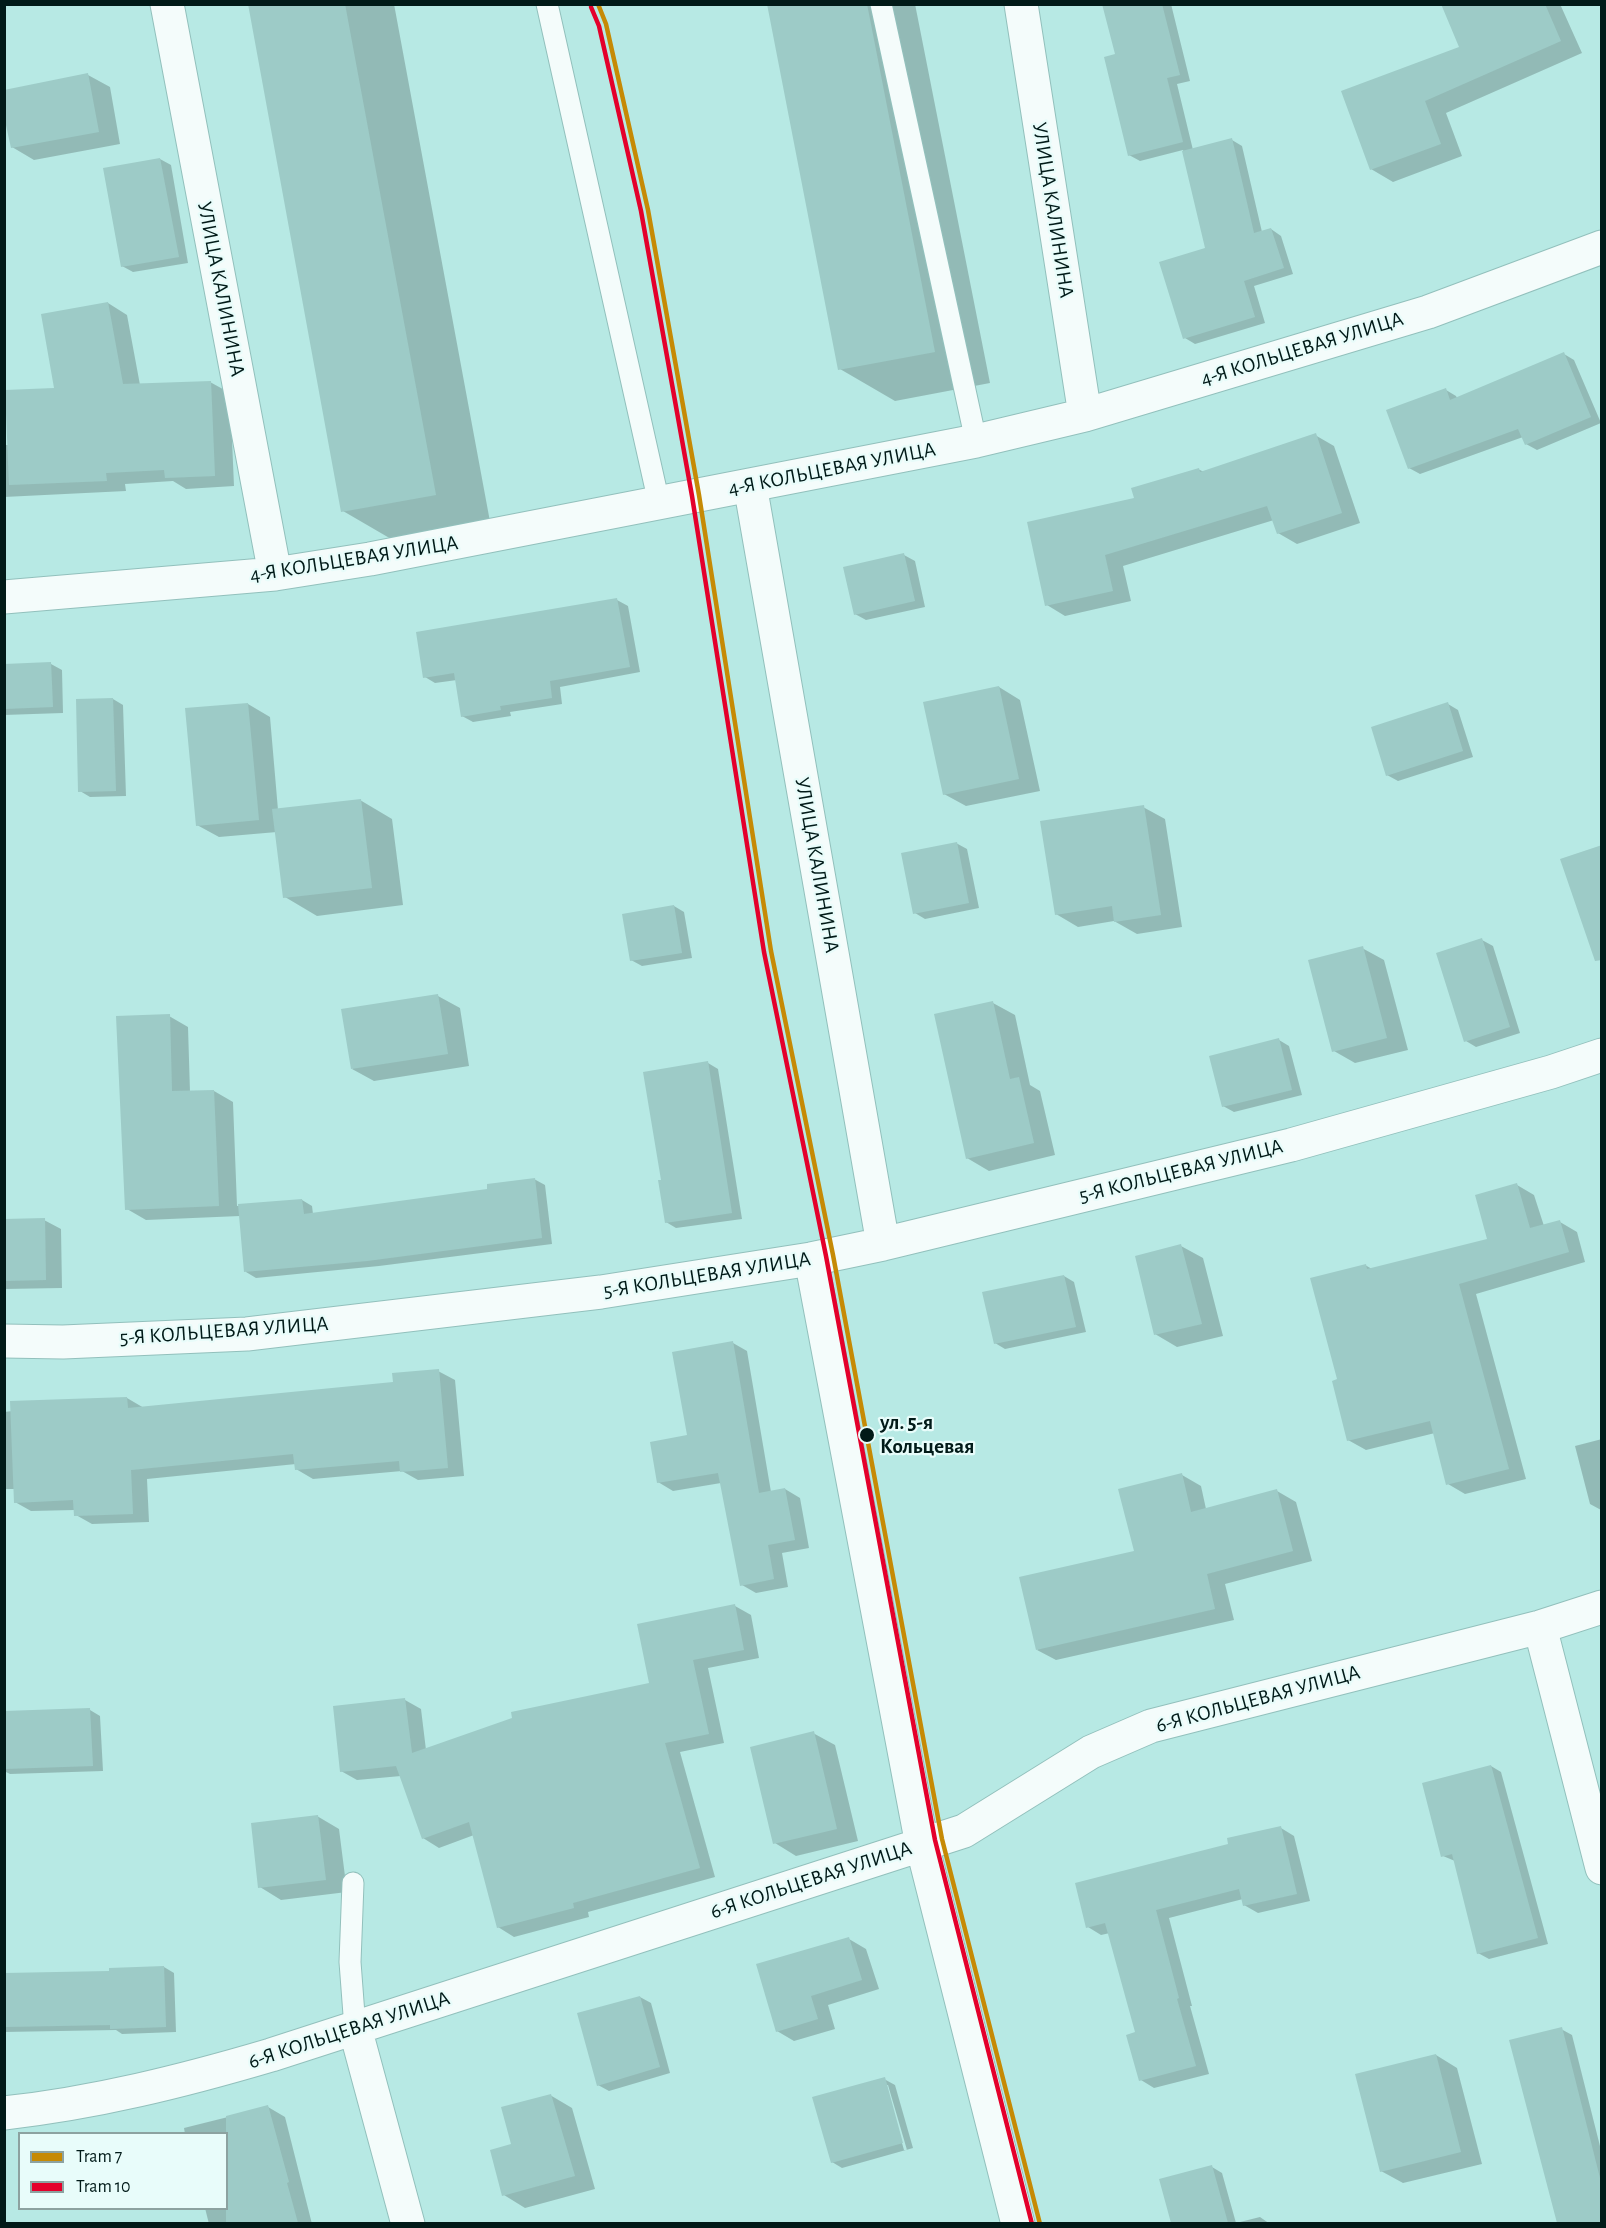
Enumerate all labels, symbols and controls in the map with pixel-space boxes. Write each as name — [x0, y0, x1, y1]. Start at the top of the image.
street label: УЛИЦА КАЛИНИНА — [1027, 120, 1079, 300]
street label: УЛИЦА КАЛИНИНА — [192, 199, 250, 379]
street label: 4-Я КОЛЬЦЕВАЯ УЛИЦА — [1198, 306, 1406, 392]
street label: 4-Я КОЛЬЦЕВАЯ УЛИЦА — [726, 437, 938, 501]
street label: 4-Я КОЛЬЦЕВАЯ УЛИЦА — [248, 530, 460, 588]
street label: УЛИЦА КАЛИНИНА — [789, 775, 845, 955]
street label: 5-Я КОЛЬЦЕВАЯ УЛИЦА — [1076, 1133, 1286, 1209]
street label: 5-Я КОЛЬЦЕВАЯ УЛИЦА — [602, 1246, 812, 1304]
street label: 5-Я КОЛЬЦЕВАЯ УЛИЦА — [119, 1311, 329, 1351]
place label: ул. 5-я Кольцевая — [880, 1410, 974, 1460]
marker: ул. 5-я Кольцевая — [858, 1426, 876, 1444]
street label: 6-Я КОЛЬЦЕВАЯ УЛИЦА — [1153, 1660, 1363, 1738]
street label: 6-Я КОЛЬЦЕВАЯ УЛИЦА — [707, 1836, 915, 1924]
street label: 6-Я КОЛЬЦЕВАЯ УЛИЦА — [245, 1986, 453, 2074]
legend — [18, 2132, 228, 2210]
text: Tram 7 — [76, 2148, 122, 2166]
text: Tram 10 — [76, 2178, 131, 2196]

